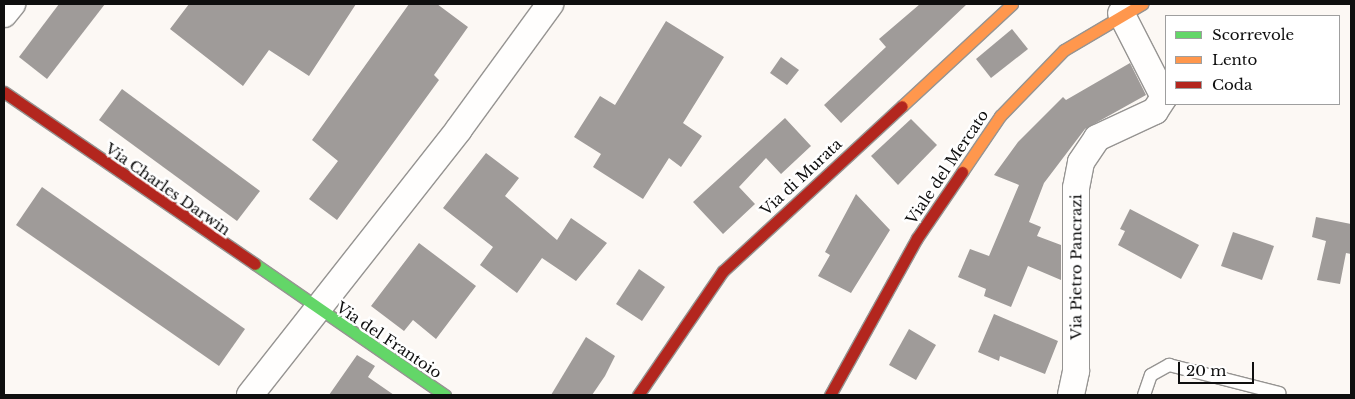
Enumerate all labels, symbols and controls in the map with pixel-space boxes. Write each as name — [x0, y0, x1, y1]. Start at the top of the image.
legend — [1165, 15, 1340, 105]
text: Scorrevole — [1212, 25, 1294, 44]
text: Lento — [1212, 50, 1257, 69]
text: Coda — [1212, 75, 1252, 94]
street label: Viale del Mercato — [902, 106, 992, 228]
street label: Via di Murata — [757, 135, 845, 219]
street label: Via Charles Darwin — [102, 139, 234, 239]
street label: Via Pietro Pancrazi — [1067, 194, 1085, 340]
street label: Via del Frantoio — [333, 298, 445, 382]
scale bar — [1180, 352, 1256, 384]
text: 20 m — [1186, 361, 1226, 380]

